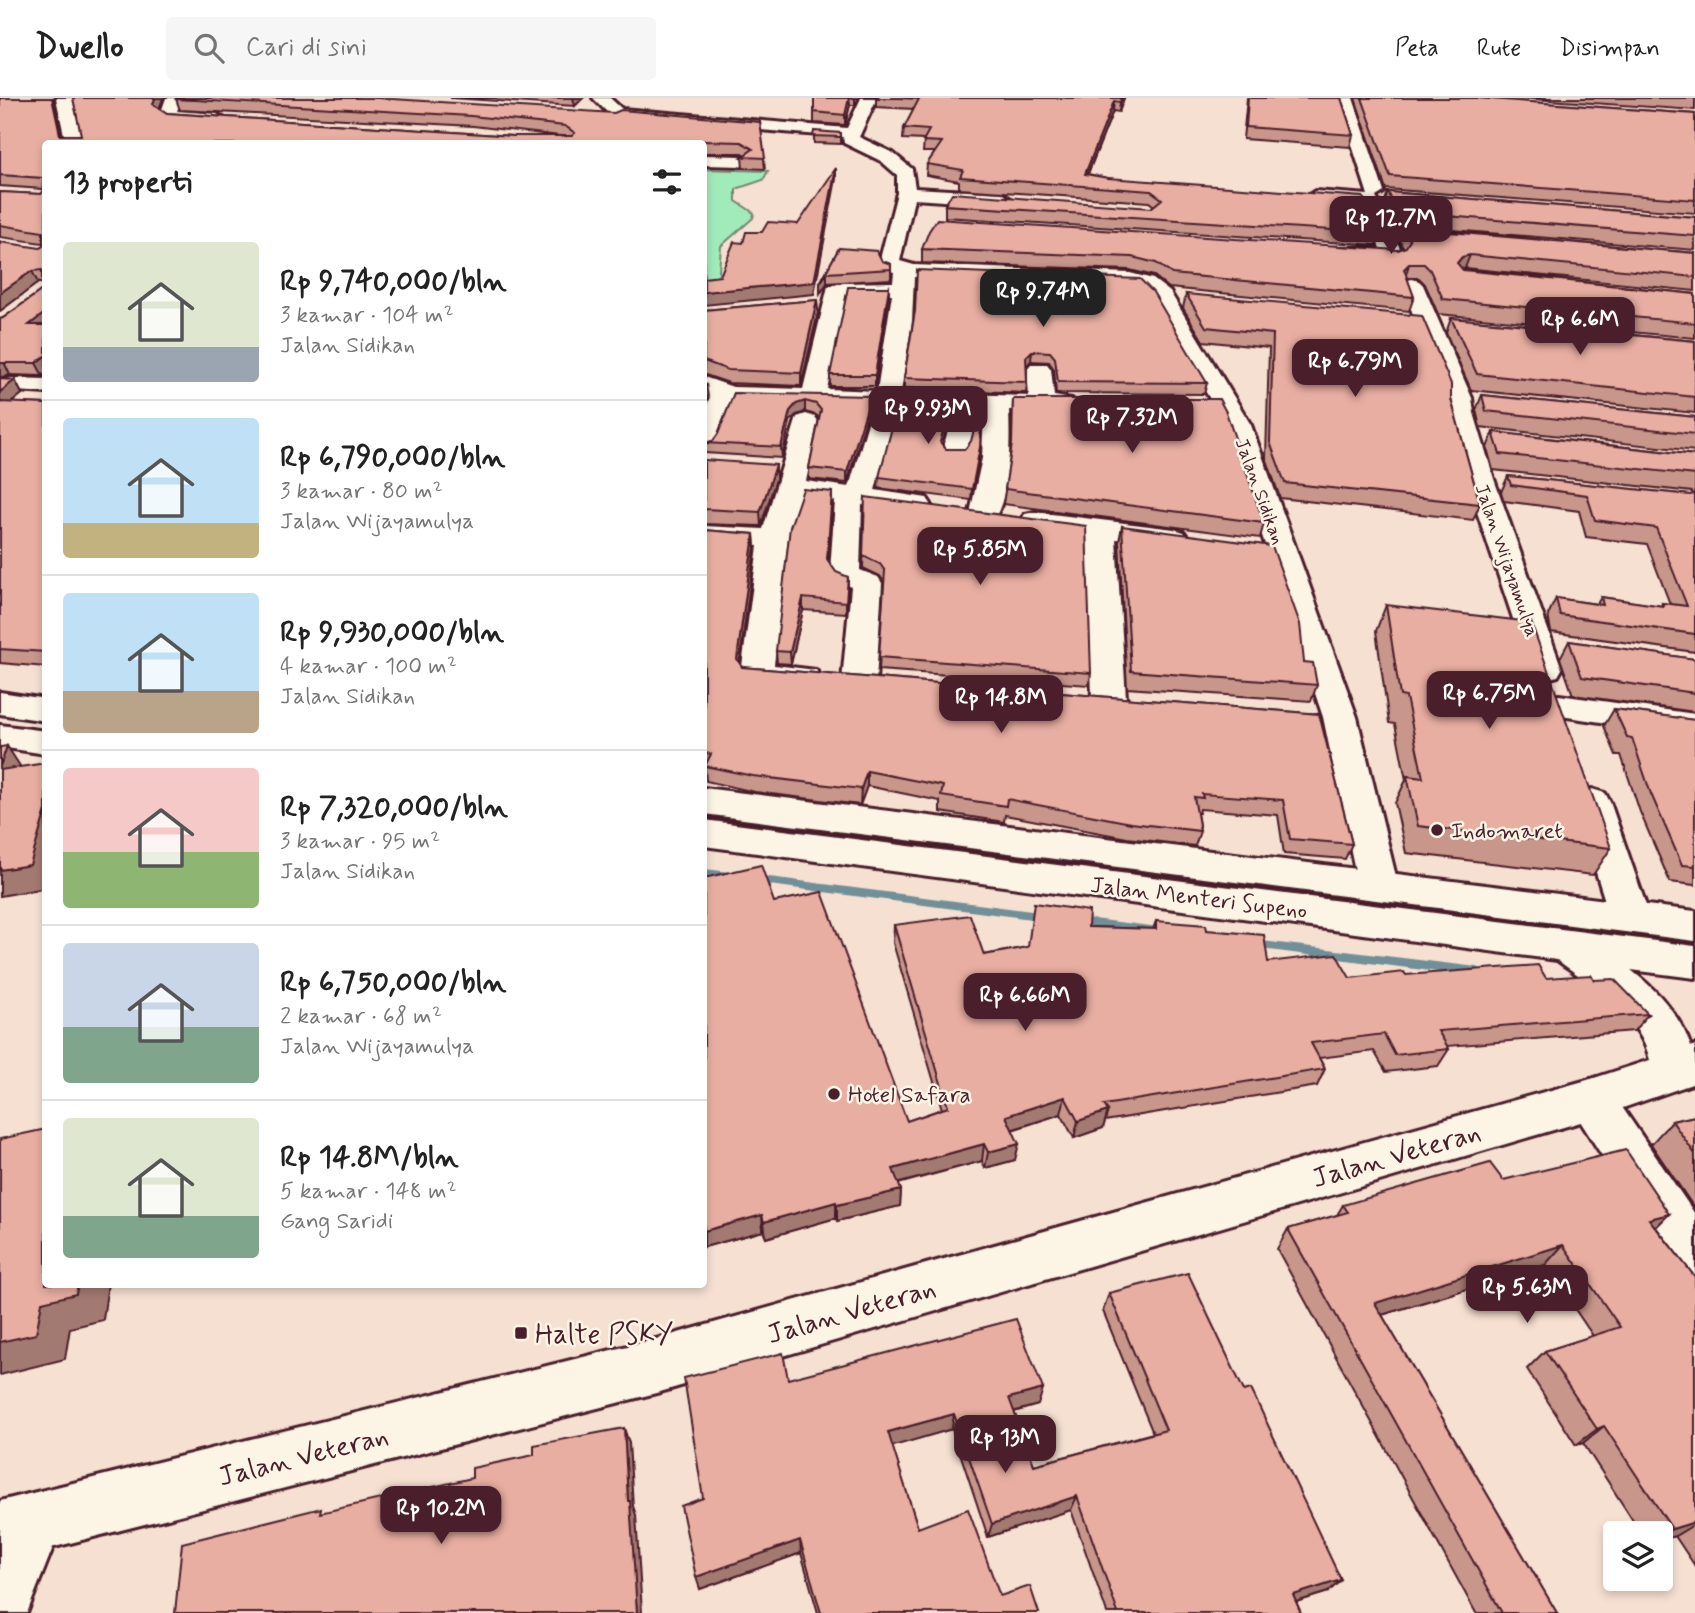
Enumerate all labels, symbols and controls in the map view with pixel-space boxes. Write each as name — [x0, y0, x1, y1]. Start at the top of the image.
search box — [166, 17, 656, 80]
text: Dwello — [35, 26, 124, 70]
icon: search — [190, 29, 228, 67]
text: Cari di sini — [246, 31, 367, 65]
text: Peta — [1395, 33, 1439, 64]
text: Rute — [1477, 33, 1521, 64]
text: Disimpan — [1559, 33, 1660, 64]
text: 13 properti — [63, 163, 192, 202]
icon: filters — [648, 163, 686, 201]
pin: Rp 12.7M — [1319, 197, 1463, 256]
text: Rp 12.7M — [1345, 204, 1437, 234]
text: Rp 9,740,000/bln — [280, 262, 507, 301]
icon: home — [119, 270, 203, 354]
pin: Rp 9.74M — [971, 270, 1115, 329]
text: Rp 9.74M — [996, 277, 1090, 307]
pin: Rp 6.6M — [1515, 298, 1645, 357]
text: 3 kamar · 104 m² — [280, 301, 454, 331]
text: Rp 6.6M — [1541, 305, 1619, 335]
text: Jalan Sidikan — [280, 331, 415, 361]
pin: Rp 6.79M — [1283, 340, 1427, 399]
text: Rp 6.79M — [1308, 347, 1402, 377]
pin: Rp 9.93M — [856, 386, 1000, 446]
text: Rp 9.93M — [885, 394, 971, 424]
pin: Rp 7.32M — [1060, 396, 1204, 455]
text: Rp 7.32M — [1086, 403, 1178, 433]
street label: Jalan Sidikan — [1229, 435, 1290, 548]
text: Rp 6,790,000/bln — [280, 438, 505, 477]
icon: home — [119, 446, 203, 530]
text: 3 kamar · 80 m² — [280, 477, 443, 507]
street label: Jalan Wijayamulya — [1468, 481, 1544, 641]
text: Jalan Wijayamulya — [280, 507, 474, 537]
pin: Rp 5.85M — [908, 528, 1052, 587]
text: Rp 5.85M — [933, 535, 1027, 565]
text: Rp 9,930,000/bln — [280, 613, 504, 652]
icon: home — [119, 621, 203, 705]
text: 4 kamar · 100 m² — [280, 652, 457, 682]
pin: Rp 6.75M — [1417, 672, 1561, 731]
pin: Rp 14.8M — [929, 676, 1073, 735]
text: Rp 6.75M — [1443, 679, 1535, 709]
text: Jalan Sidikan — [280, 682, 415, 712]
text: Rp 14.8M — [955, 683, 1047, 713]
text: Rp 7,320,000/bln — [280, 788, 508, 827]
icon: home — [119, 796, 203, 880]
place label: Indomaret — [1451, 817, 1563, 847]
marker: Indomaret — [1429, 822, 1445, 838]
text: 3 kamar · 95 m² — [280, 827, 440, 857]
text: Jalan Sidikan — [280, 857, 415, 887]
street label: Jalan Menteri Supeno — [1089, 871, 1309, 927]
text: Rp 6,750,000/bln — [280, 963, 506, 1002]
icon: home — [119, 971, 203, 1055]
pin: Rp 6.66M — [953, 974, 1097, 1033]
text: Rp 6.66M — [980, 981, 1070, 1011]
text: 2 kamar · 68 m² — [280, 1002, 442, 1032]
text: Jalan Wijayamulya — [280, 1032, 474, 1062]
place label: Hotel Safara — [848, 1081, 971, 1111]
marker: Hotel Safara — [826, 1086, 842, 1102]
street label: Jalan Veteran — [1308, 1115, 1485, 1198]
text: Rp 14.8M/bln — [280, 1138, 459, 1177]
icon: home — [119, 1146, 203, 1230]
text: 5 kamar · 148 m² — [280, 1177, 457, 1207]
text: Gang Saridi — [280, 1207, 393, 1237]
pin: Rp 5.63M — [1455, 1266, 1599, 1325]
street label: Jalan Veteran — [763, 1271, 940, 1354]
text: Rp 5.63M — [1482, 1273, 1572, 1303]
place label: Halte PSKY — [535, 1317, 673, 1354]
marker: Halte PSKY — [513, 1325, 529, 1341]
pin: Rp 13M — [948, 1416, 1062, 1475]
street label: Jalan Veteran — [215, 1418, 392, 1496]
text: Rp 13M — [970, 1423, 1040, 1453]
pin: Rp 10.2M — [369, 1486, 513, 1546]
text: Rp 10.2M — [396, 1494, 486, 1524]
map controls — [1603, 1521, 1673, 1591]
button: layers — [1603, 1521, 1673, 1591]

